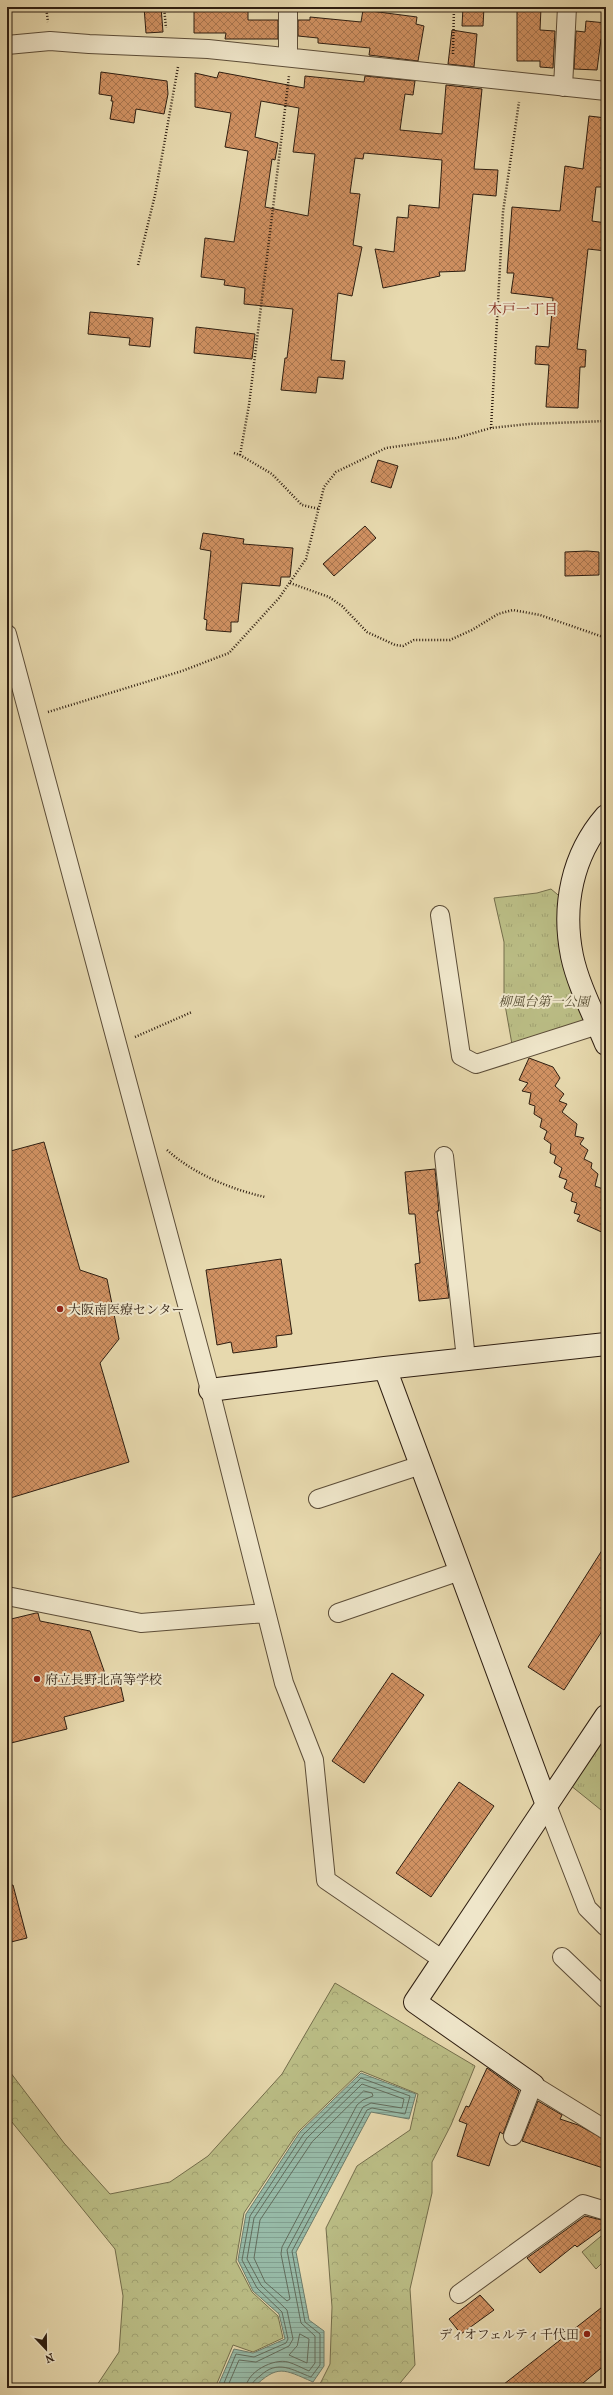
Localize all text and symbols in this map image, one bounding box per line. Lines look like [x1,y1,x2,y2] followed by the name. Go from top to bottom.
[488,301,558,318] district label: 木戸一丁目
[498,994,591,1009] park label: 柳風台第一公園
[68,1302,184,1317] place label: 大阪南医療センター
[55,1304,65,1314] marker: 大阪南医療センター
[45,1672,162,1687] place label: 府立長野北高等学校
[32,1674,42,1684] marker: 府立長野北高等学校
[439,2327,579,2342] place label: ディオフェルティ千代田
[26,2329,66,2369] north arrow
[582,2329,592,2339] marker: ディオフェルティ千代田
[43,2350,56,2366] text: N

